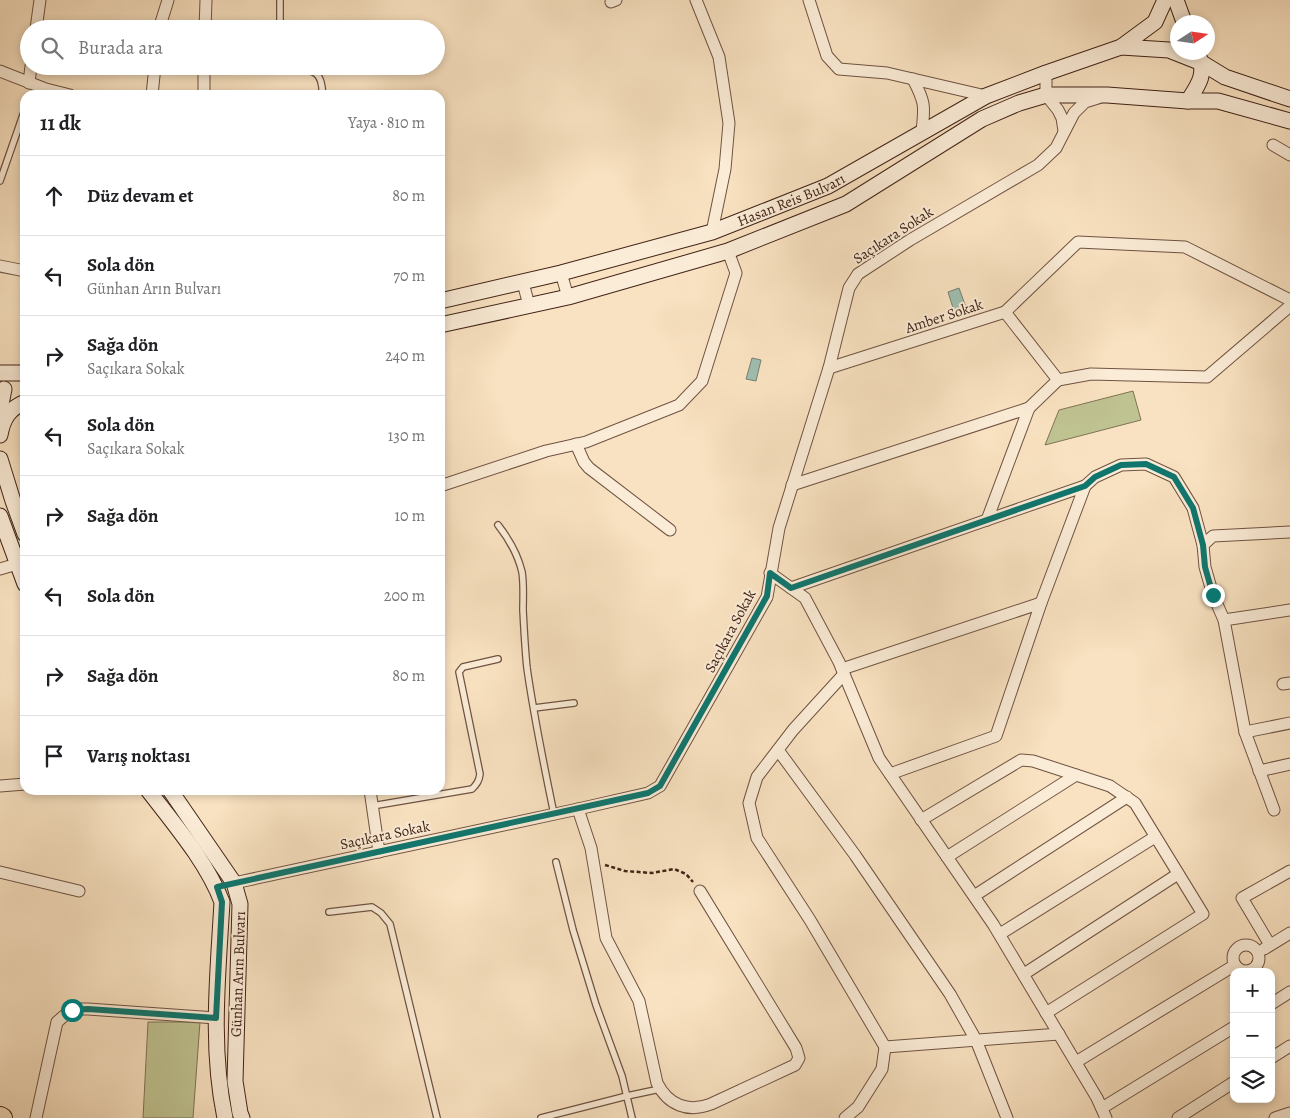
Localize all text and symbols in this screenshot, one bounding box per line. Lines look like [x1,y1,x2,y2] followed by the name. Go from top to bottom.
[1170,15,1215,60] north arrow
[20,20,445,75] search box
[38,34,66,62] icon: search
[78,35,163,61] text: Burada ara
[40,109,81,137] text: 11 dk
[348,112,425,134] text: Yaya · 810 m
[734,168,849,231] street label: Hasan Reis Bulvarı
[40,182,68,210] icon: ahead
[87,183,194,209] text: Düz devam et
[392,185,425,207] text: 80 m
[849,201,937,268] street label: Saçıkara Sokak
[87,252,155,278] text: Sola dön
[40,262,68,290] icon: left
[393,265,425,287] text: 70 m
[87,278,221,300] text: Günhan Arın Bulvarı
[902,294,986,338] street label: Amber Sokak
[87,332,159,358] text: Sağa dön
[40,342,68,370] icon: right
[385,345,425,367] text: 240 m
[87,358,185,380] text: Saçıkara Sokak
[87,412,155,438] text: Sola dön
[40,422,68,450] icon: left
[388,425,425,447] text: 130 m
[87,438,185,460] text: Saçıkara Sokak
[40,502,68,530] icon: right
[87,503,159,529] text: Sağa dön
[395,505,425,527] text: 10 m
[40,582,68,610] icon: left
[87,583,155,609] text: Sola dön
[1202,584,1225,607] route end
[384,585,425,607] text: 200 m
[700,585,761,676] street label: Saçıkara Sokak
[40,662,68,690] icon: right
[87,663,159,689] text: Sağa dön
[392,665,425,687] text: 80 m
[40,742,68,770] icon: arrive
[87,743,190,769] text: Varış noktası
[338,816,432,854] street label: Saçıkara Sokak
[226,911,250,1037] street label: Günhan Arın Bulvarı
[1230,968,1275,1103] map controls
[1230,968,1275,1013] button: +
[61,999,84,1022] route start
[1230,1013,1275,1058] button: −
[1230,1058,1275,1103] button: layers

